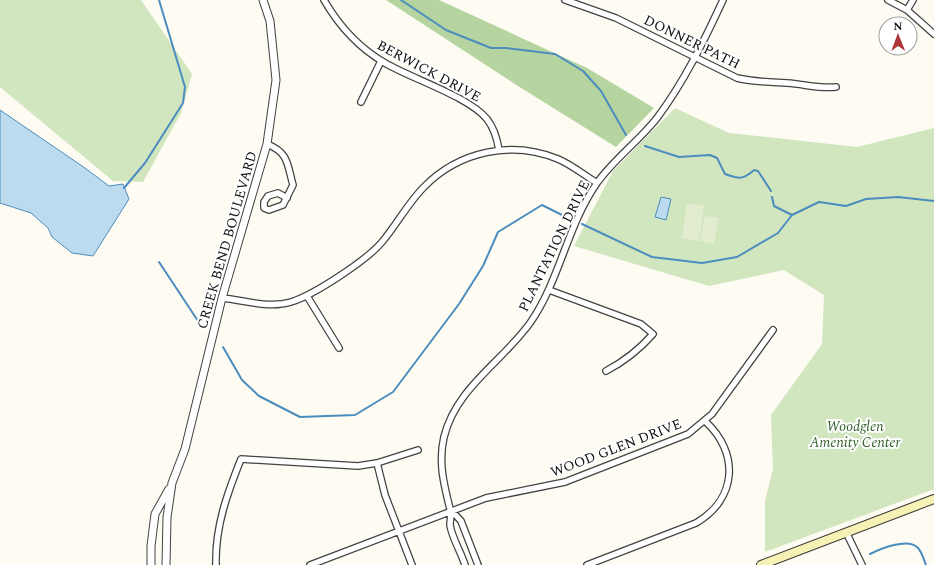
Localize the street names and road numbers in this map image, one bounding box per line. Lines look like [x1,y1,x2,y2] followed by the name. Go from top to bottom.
[640,10,744,74] street label: DONNER PATH
[373,35,485,107] street label: BERWICK DRIVE
[192,149,262,331] street label: CREEK BEND BOULEVARD
[513,177,595,315] street label: PLANTATION DRIVE
[547,413,685,483] street label: WOOD GLEN DRIVE

